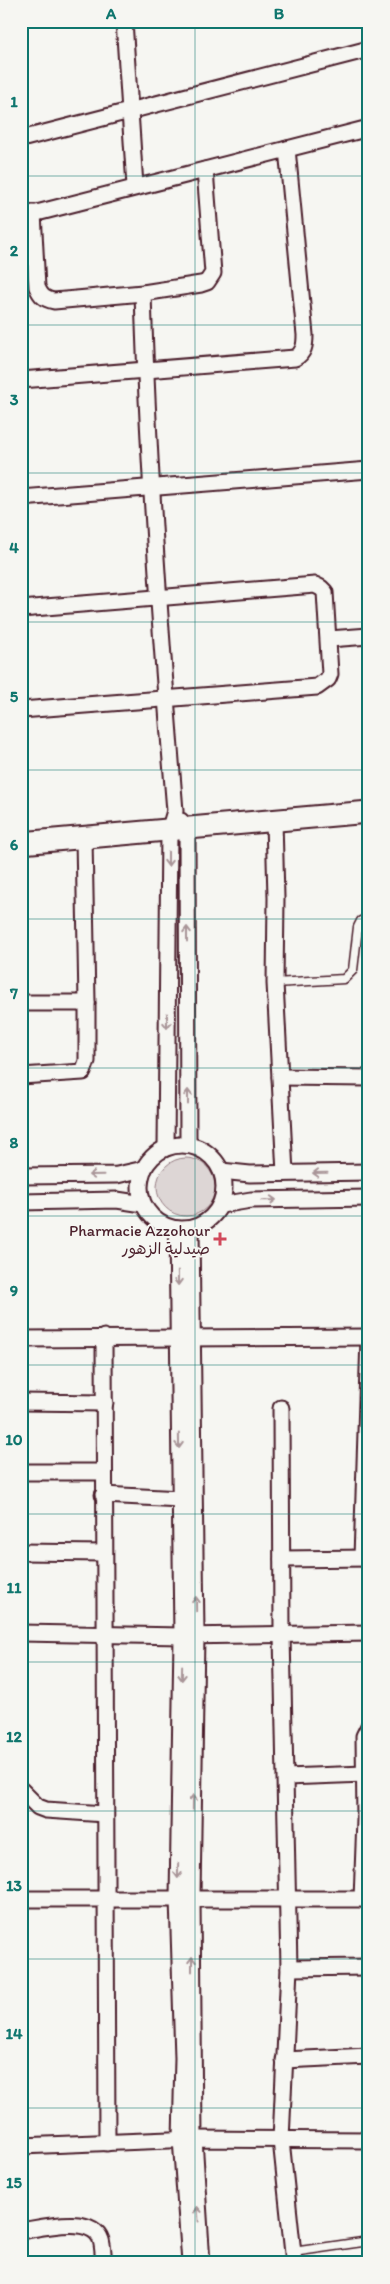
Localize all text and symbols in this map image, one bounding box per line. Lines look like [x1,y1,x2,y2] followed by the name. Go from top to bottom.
[105,4,117,23] text: A
[274,4,285,23] text: B
[10,92,18,111] text: 1
[10,241,19,260] text: 2
[10,390,19,409] text: 3
[9,538,19,557] text: 4
[10,687,19,706] text: 5
[10,835,19,854] text: 6
[164,851,173,867] one-way arrow
[182,926,192,942] one-way arrow
[9,984,18,1003] text: 7
[162,1013,172,1029] one-way arrow
[183,1089,193,1105] one-way arrow
[10,1133,19,1152] text: 8
[312,1168,328,1178] one-way arrow
[88,1170,104,1180] one-way arrow
[260,1195,277,1205] one-way arrow
[69,1221,210,1259] place label: Pharmacie Azzohour صيدلية الزهور
[214,1233,226,1245] marker: Pharmacie Azzohour صيدلية الزهور
[173,1270,183,1286] one-way arrow
[10,1281,18,1300] text: 9
[5,1430,23,1449] text: 10
[175,1432,184,1448] one-way arrow
[7,1578,22,1597] text: 11
[191,1597,201,1613] one-way arrow
[177,1664,187,1681] one-way arrow
[6,1727,23,1746] text: 12
[188,1794,198,1810] one-way arrow
[174,1862,183,1878] one-way arrow
[6,1876,22,1895] text: 13
[187,1957,197,1973] one-way arrow
[5,2024,23,2043] text: 14
[6,2173,23,2192] text: 15
[193,2206,203,2222] one-way arrow

